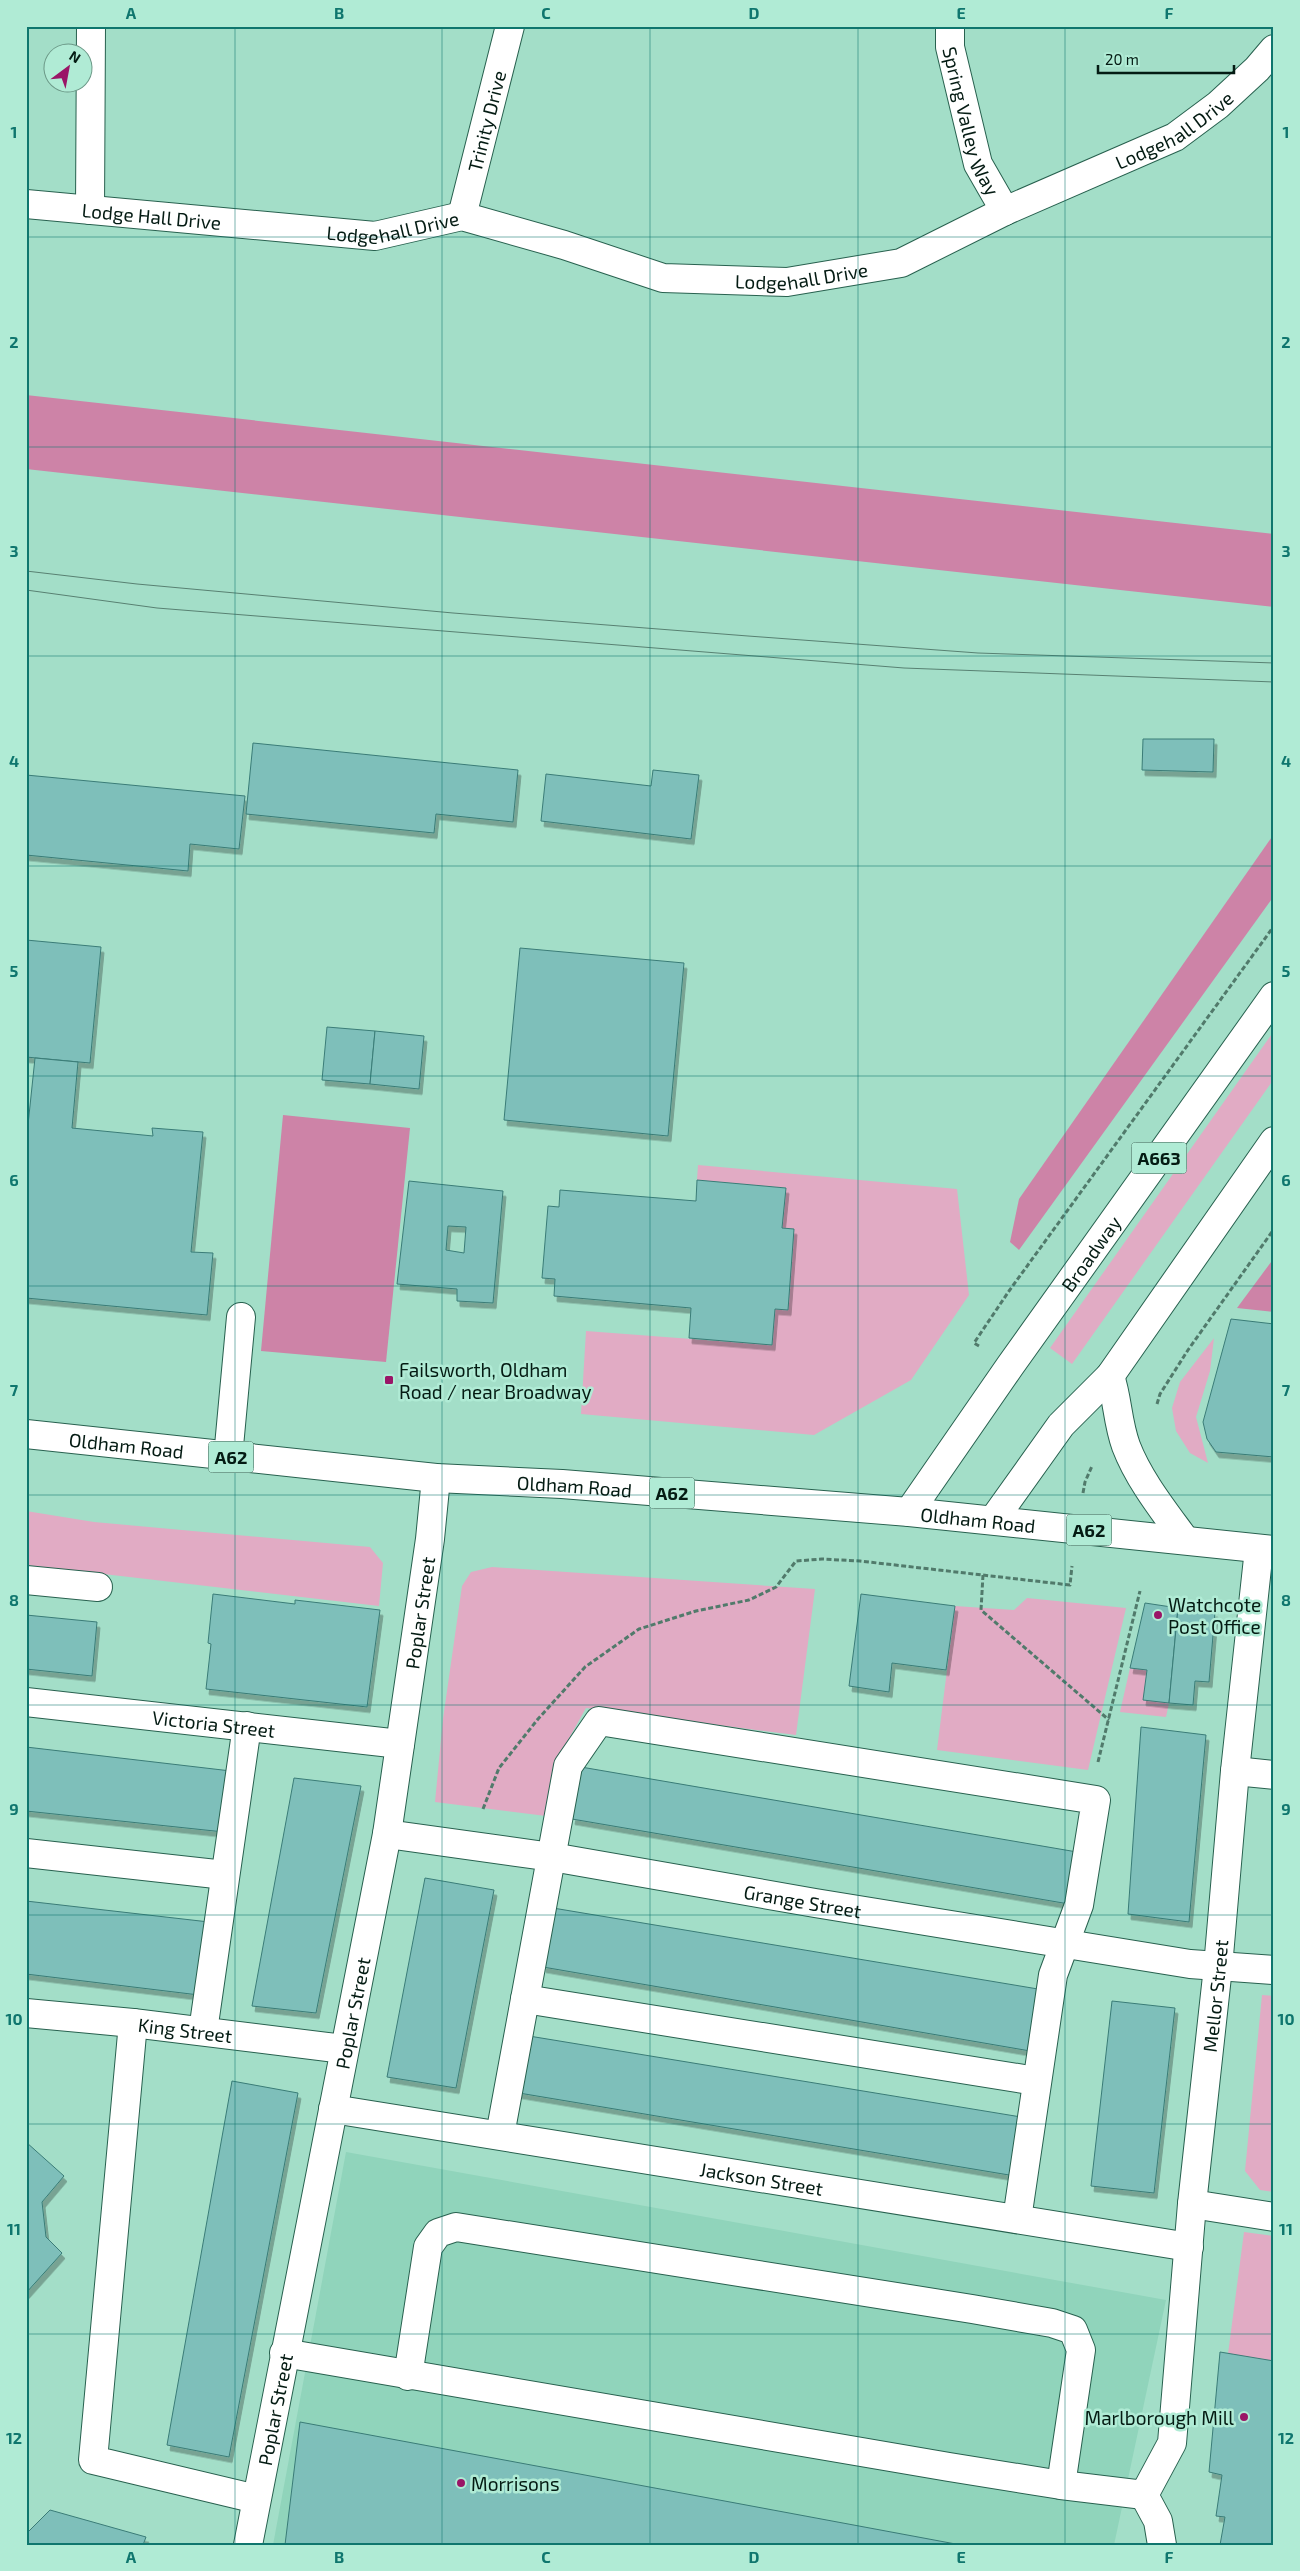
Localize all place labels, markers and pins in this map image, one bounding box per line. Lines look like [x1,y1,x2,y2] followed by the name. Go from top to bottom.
[399,1358,592,1403] place label: Failsworth, Oldham Road / near Broadway
[383,1374,395,1386] marker: Failsworth, Oldham Road / near Broadway
[1168,1593,1261,1638] place label: Watchcote Post Office
[1152,1609,1164,1621] marker: Watchcote Post Office
[1084,2406,1234,2429] place label: Marlborough Mill
[1238,2411,1250,2423] marker: Marlborough Mill
[471,2472,560,2495] place label: Morrisons
[455,2477,467,2489] marker: Morrisons

